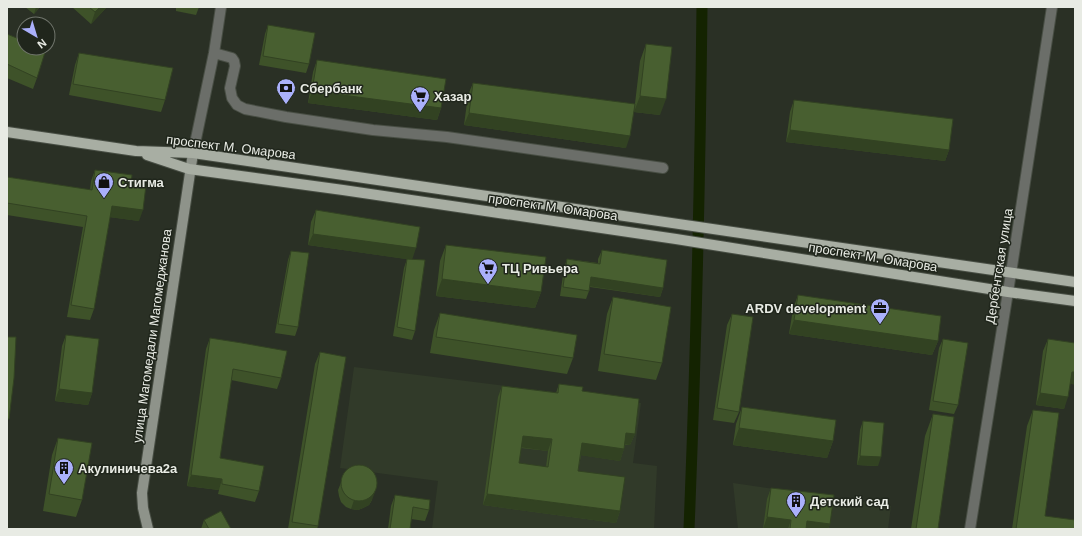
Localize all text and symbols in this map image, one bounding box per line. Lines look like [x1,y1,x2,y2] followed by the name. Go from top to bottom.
[16,16,56,56] north arrow
[35,37,49,51] text: N
[275,77,297,105] bank icon: Сбербанк
[300,81,363,96] place label: Сбербанк
[409,85,431,113] supermarket icon: Хазар
[434,89,472,104] place label: Хазар
[165,132,297,162] street label: проспект М. Омарова
[93,171,115,199] shop icon: Стигма
[118,175,165,190] place label: Стигма
[487,190,619,224] street label: проспект М. Омарова
[982,206,1016,325] street label: Дербентская улица
[130,227,175,444] street label: улица Магомедали Магомеджанова
[807,239,939,275] street label: проспект М. Омарова
[477,257,499,285] supermarket icon: ТЦ Ривьера
[502,261,579,276] place label: ТЦ Ривьера
[869,297,891,325] office icon: ARDV development
[745,301,867,316] place label: ARDV development
[53,457,75,485] building icon: Акулиничева2а
[78,461,178,476] place label: Акулиничева2а
[785,490,807,518] building icon: Детский сад
[810,494,890,509] place label: Детский сад

